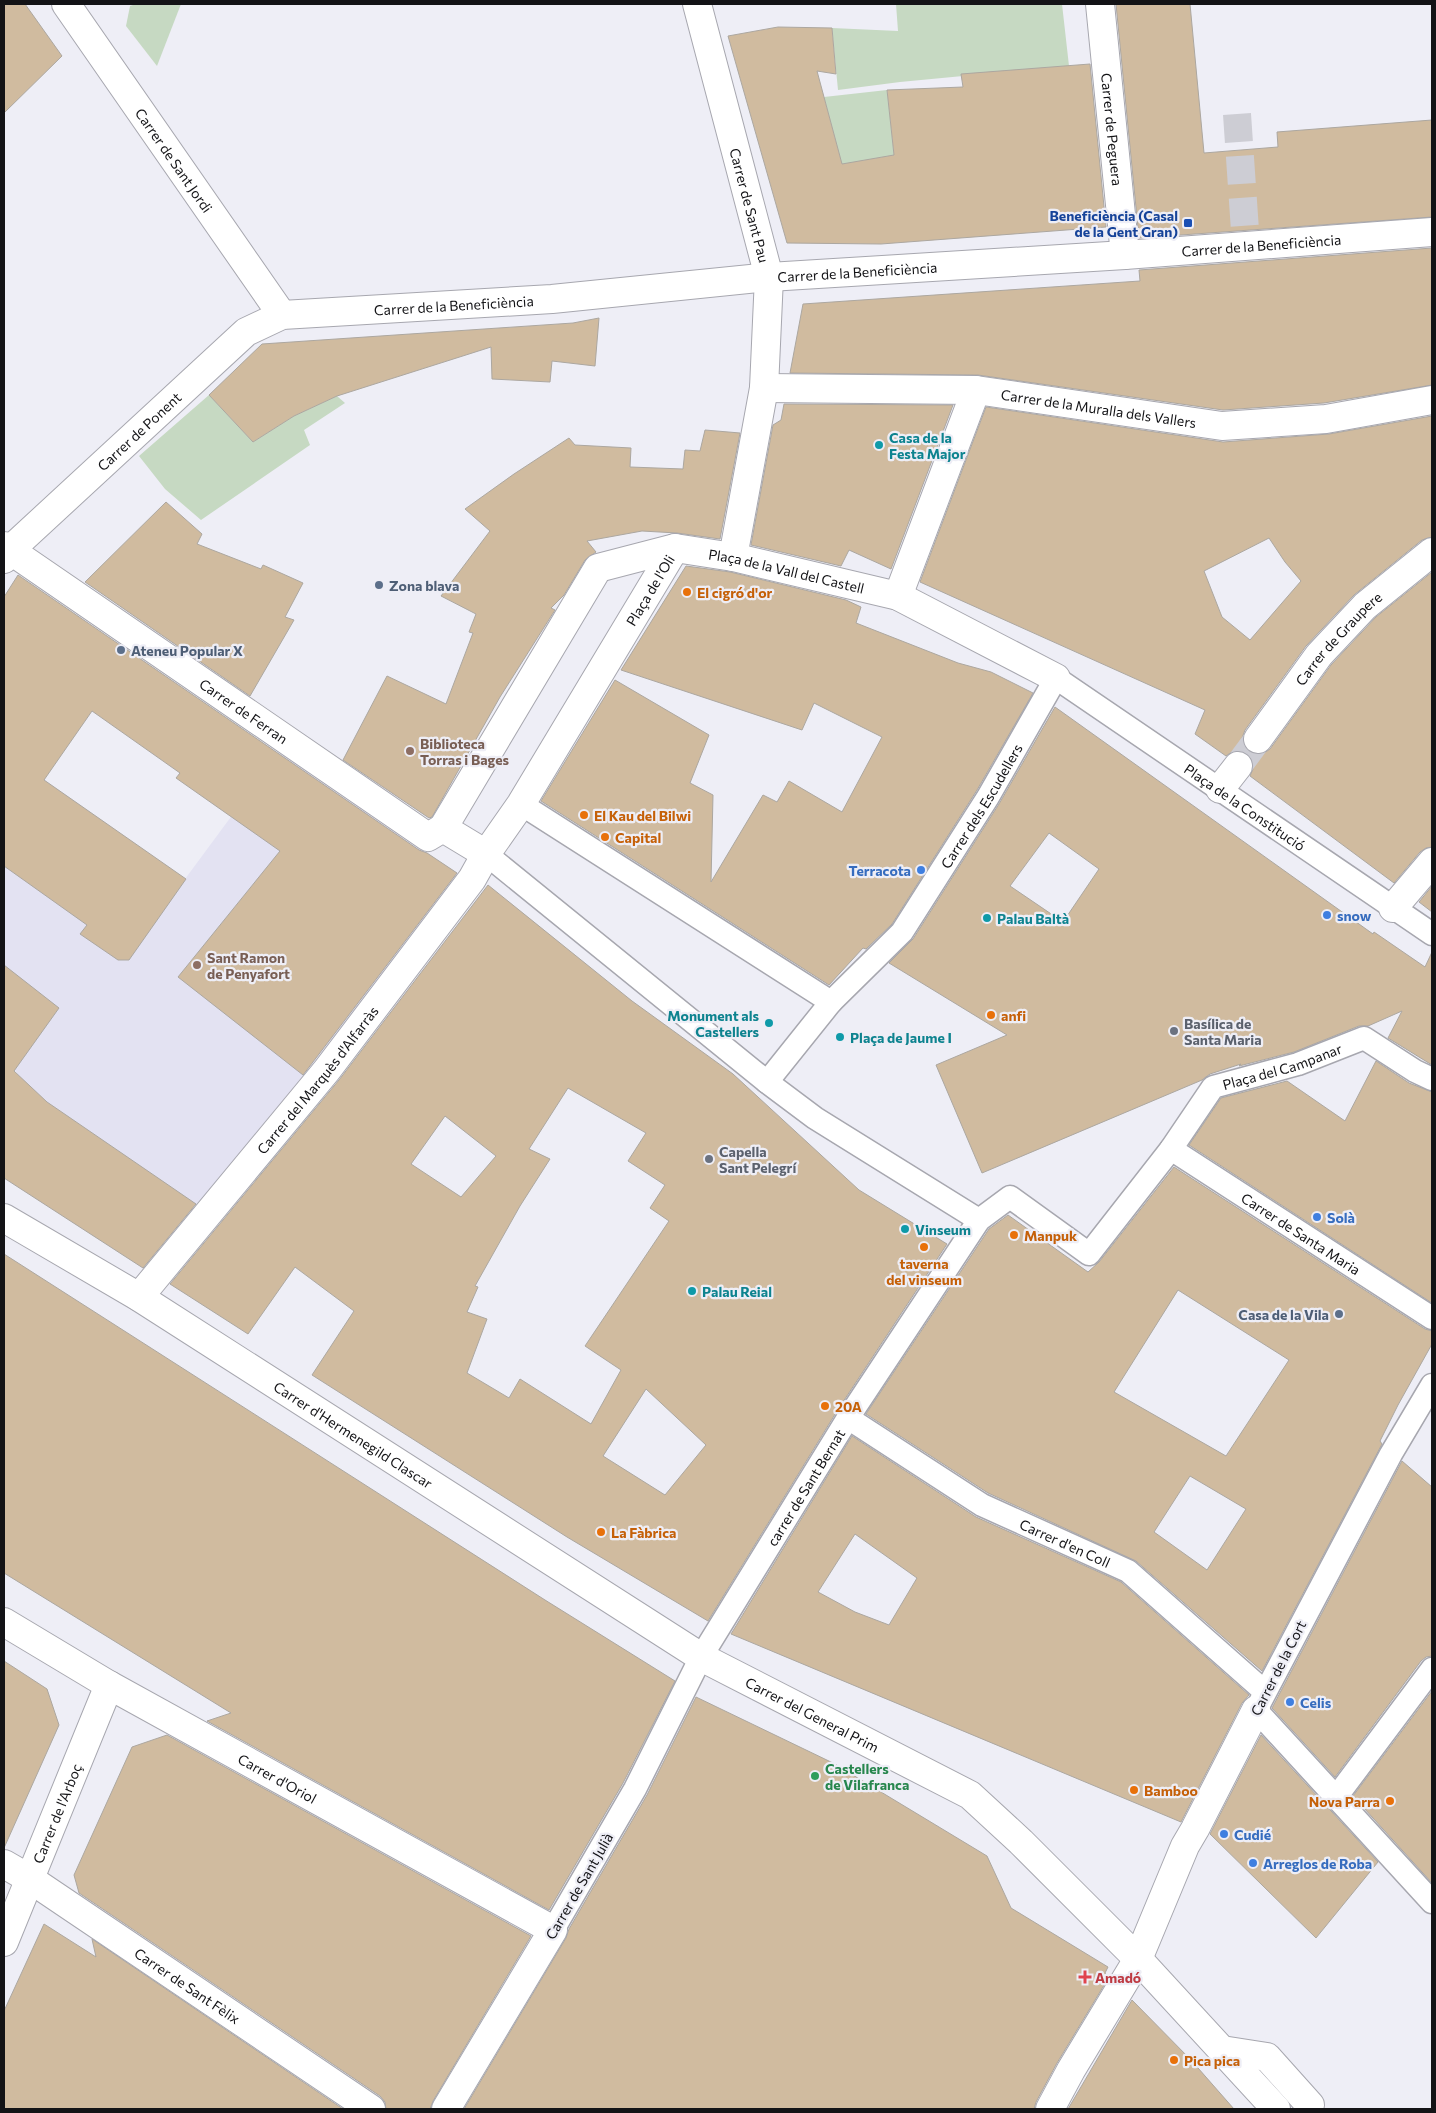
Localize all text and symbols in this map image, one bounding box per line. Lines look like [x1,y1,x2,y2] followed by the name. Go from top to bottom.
[1098,72,1127,187] street label: Carrer de Peguera
[132,105,217,216] street label: Carrer de Sant Jordi
[727,146,773,264] street label: Carrer de Sant Pau
[1050,207,1178,240] place label: Beneficiència (Casal de la Gent Gran)
[1182,217,1194,229] marker: Beneficiència (Casal de la Gent Gran)
[1181,230,1342,259] street label: Carrer de la Beneficiència
[777,258,938,285] street label: Carrer de la Beneficiència
[373,292,534,318] street label: Carrer de la Beneficiència
[1000,385,1197,431] street label: Carrer de la Muralla dels Vallers
[93,388,184,474] street label: Carrer de Ponent
[889,429,966,462] place label: Casa de la Festa Major
[873,439,885,451] marker: Casa de la Festa Major
[707,545,866,596] street label: Plaça de la Vall del Castell
[622,551,678,629] street label: Plaça de l'Oli
[389,577,459,594] place label: Zona blava
[373,579,385,591] marker: Zona blava
[697,584,773,601] place label: El cigró d'or
[681,586,693,598] marker: El cigró d'or
[1291,588,1385,689] street label: Carrer de Graupere
[131,642,243,659] place label: Ateneu Popular X
[115,644,127,656] marker: Ateneu Popular X
[197,674,291,747] street label: Carrer de Ferran
[420,735,509,768] place label: Biblioteca Torras i Bages
[936,741,1025,871] street label: Carrer dels Escudellers
[404,745,416,757] marker: Biblioteca Torras i Bages
[1181,760,1309,854] street label: Plaça de la Constitució
[594,807,691,824] place label: El Kau del Bilwi
[578,809,590,821] marker: El Kau del Bilwi
[615,829,661,846] place label: Capital
[599,831,611,843] marker: Capital
[848,862,911,879] place label: Terracota
[915,864,927,876] marker: Terracota
[1337,907,1372,924] place label: snow
[1321,909,1333,921] marker: snow
[997,910,1069,927] place label: Palau Baltà
[981,912,993,924] marker: Palau Baltà
[207,949,290,982] place label: Sant Ramon de Penyafort
[191,959,203,971] marker: Sant Ramon de Penyafort
[253,1002,381,1157] street label: Carrer del Marquès d'Alfarràs
[667,1007,759,1040] place label: Monument als Castellers
[1001,1007,1026,1024] place label: anfi
[985,1009,997,1021] marker: anfi
[1184,1015,1262,1048] place label: Basílica de Santa Maria
[763,1017,775,1029] marker: Monument als Castellers
[1168,1025,1180,1037] marker: Basílica de Santa Maria
[850,1029,952,1046] place label: Plaça de Jaume I
[834,1031,846,1043] marker: Plaça de Jaume I
[1221,1039,1344,1093] street label: Plaça del Campanar
[719,1143,797,1176] place label: Capella Sant Pelegrí
[703,1153,715,1165] marker: Capella Sant Pelegrí
[1238,1189,1364,1278] street label: Carrer de Santa Maria
[1327,1209,1355,1226] place label: Solà
[1311,1211,1323,1223] marker: Solà
[915,1221,971,1238] place label: Vinseum
[899,1223,911,1235] marker: Vinseum
[1024,1227,1077,1244] place label: Manpuk
[1008,1229,1020,1241] marker: Manpuk
[918,1241,930,1253] marker: taverna del vinseum
[886,1255,962,1288] place label: taverna del vinseum
[702,1283,772,1300] place label: Palau Reial
[686,1285,698,1297] marker: Palau Reial
[1238,1306,1329,1323] place label: Casa de la Vila
[1333,1308,1345,1320] marker: Casa de la Vila
[271,1377,436,1492] street label: Carrer d'Hermenegild Clascar
[835,1398,862,1415] place label: 20A
[819,1400,831,1412] marker: 20A
[763,1425,848,1549] street label: carrer de Sant Bernat
[1017,1515,1113,1570] street label: Carrer d'en Coll
[611,1524,676,1541] place label: La Fàbrica
[595,1526,607,1538] marker: La Fàbrica
[1247,1617,1309,1718] street label: Carrer de la Cort
[743,1673,882,1755] street label: Carrer del General Prim
[1300,1694,1332,1711] place label: Celis
[1284,1696,1296,1708] marker: Celis
[235,1750,320,1807] street label: Carrer d'Oriol
[825,1760,909,1793] place label: Castellers de Vilafranca
[29,1761,85,1866] street label: Carrer de l'Arboç
[809,1770,821,1782] marker: Castellers de Vilafranca
[1144,1782,1198,1799] place label: Bamboo
[1128,1784,1140,1796] marker: Bamboo
[1309,1793,1380,1810] place label: Nova Parra
[1384,1795,1396,1807] marker: Nova Parra
[1234,1826,1271,1843] place label: Cudié
[1218,1828,1230,1840] marker: Cudié
[542,1830,616,1942] street label: Carrer de Sant Julià
[1263,1855,1372,1872] place label: Arreglos de Roba
[1247,1857,1259,1869] marker: Arreglos de Roba
[132,1944,244,2027] street label: Carrer de Sant Fèlix
[1095,1969,1141,1986] place label: Amadó
[1079,1971,1091,1983] marker: Amadó
[1184,2052,1240,2069] place label: Pica pica
[1168,2054,1180,2066] marker: Pica pica

